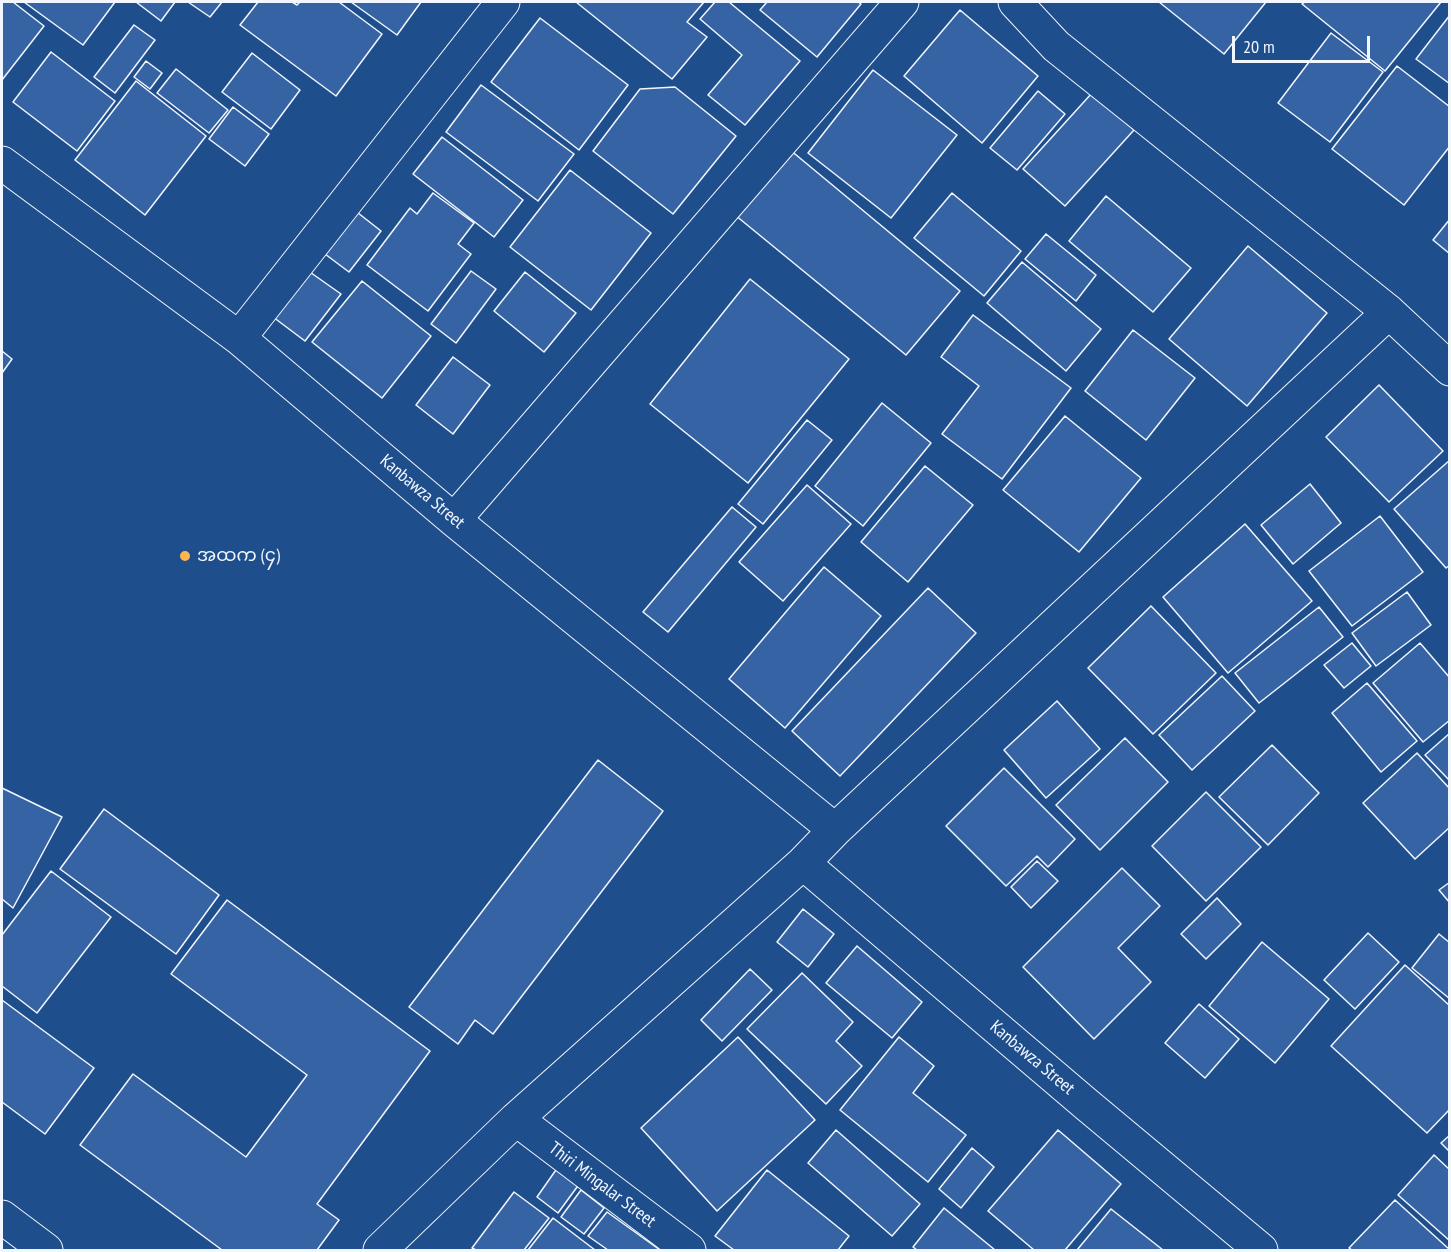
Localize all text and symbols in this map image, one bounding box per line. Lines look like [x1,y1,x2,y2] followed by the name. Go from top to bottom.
[1235,24,1373,62] scale bar
[1243,35,1275,58] text: 20 m
[375,450,469,534] street label: Kanbawza Street
[197,545,280,567] place label: အထက (၄)
[178,549,192,563] marker: အထက (၄)
[985,1016,1079,1100] street label: Kanbawza Street
[544,1138,660,1232] street label: Thiri Mingalar Street

